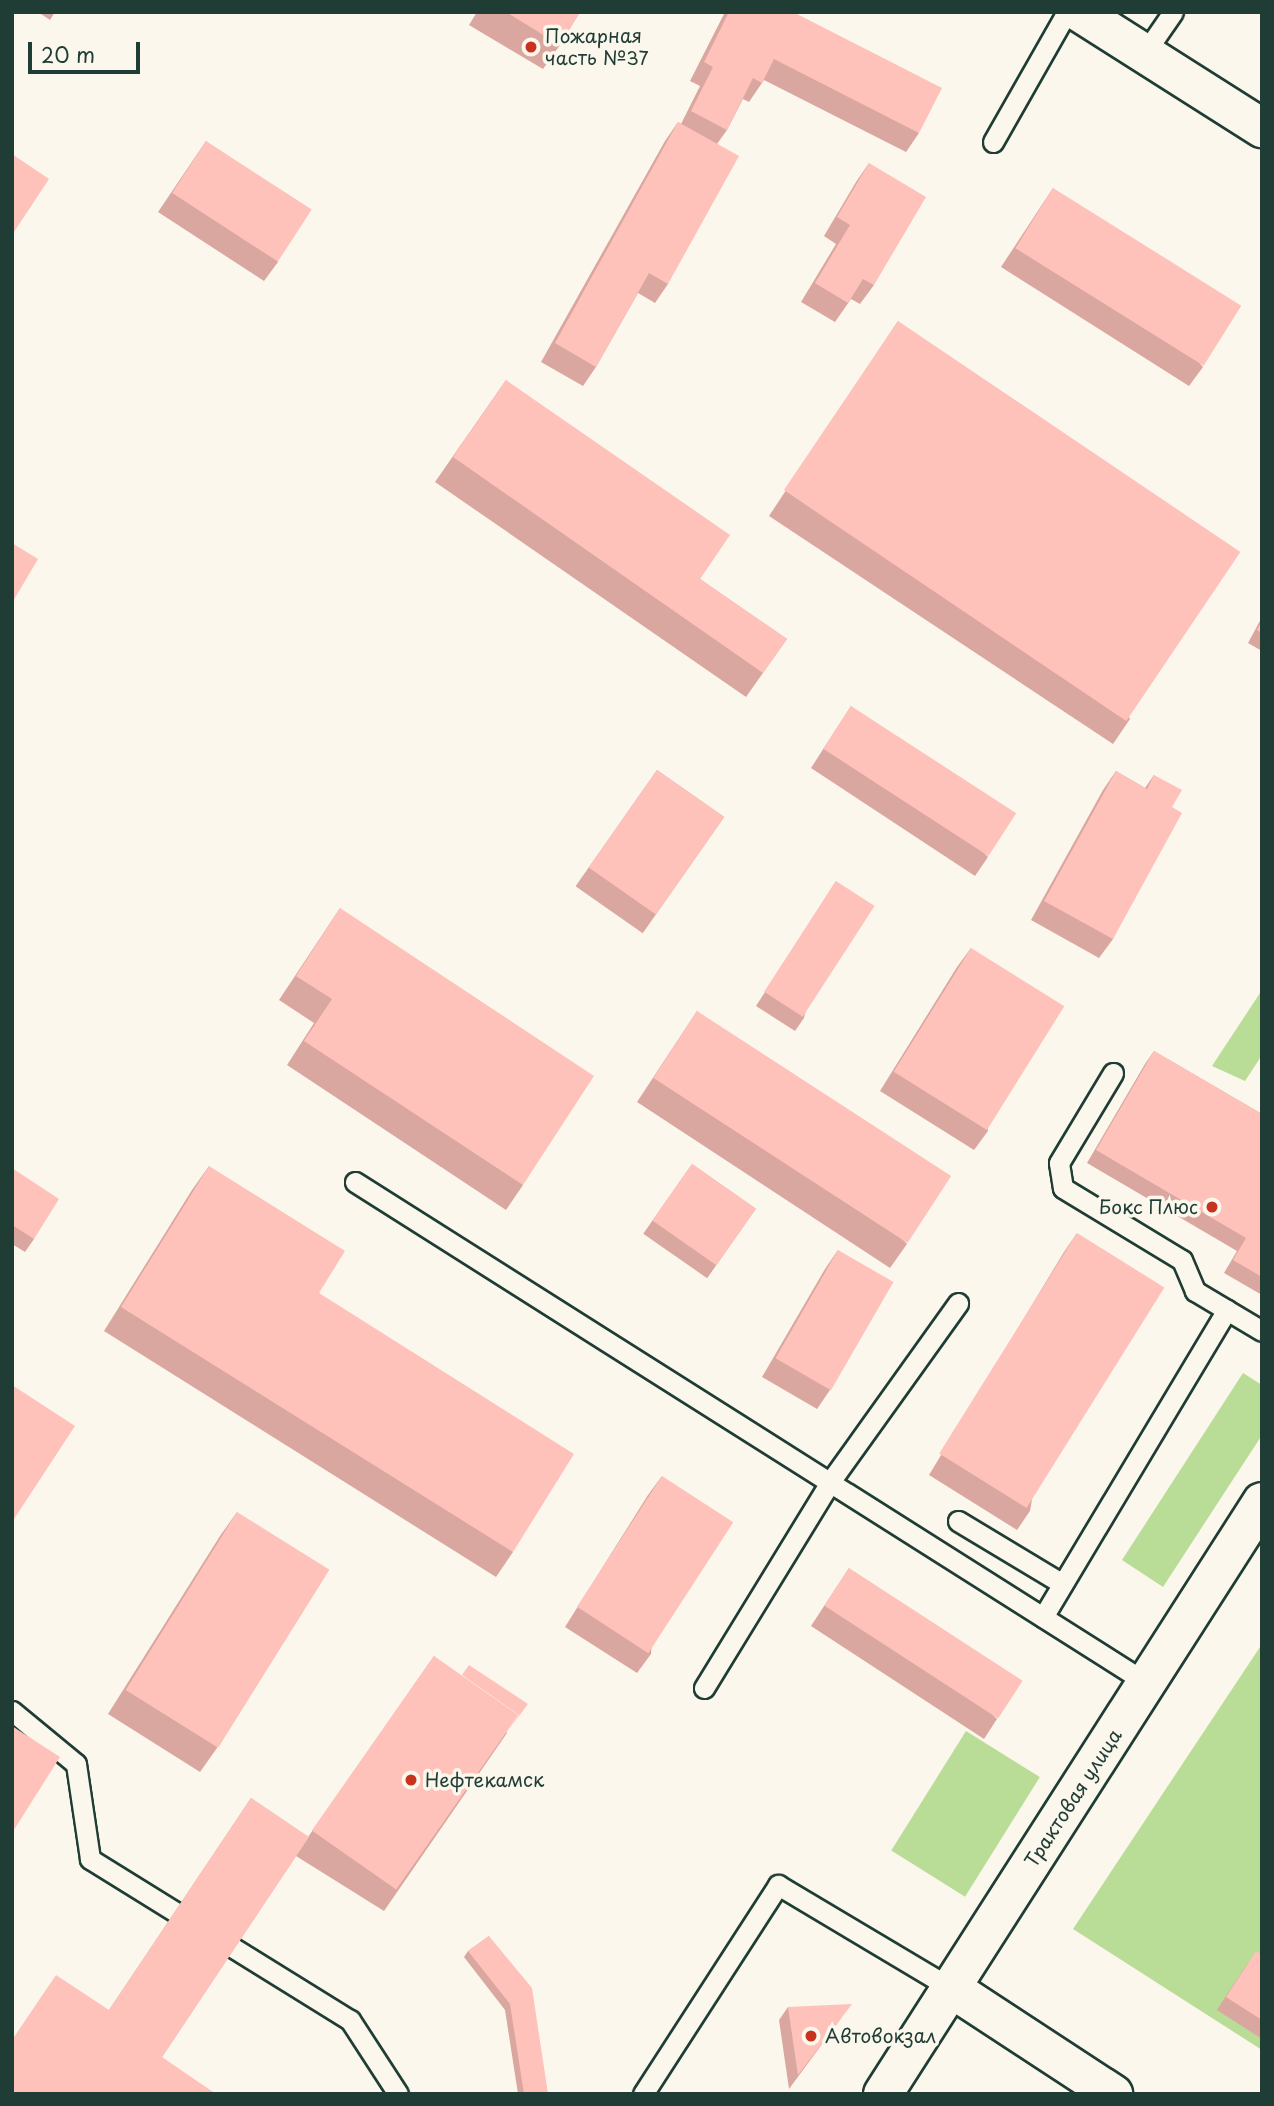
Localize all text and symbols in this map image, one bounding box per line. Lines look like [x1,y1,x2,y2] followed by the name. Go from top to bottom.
[545,25,649,69] place label: Пожарная часть №37
[32,28,144,72] scale bar
[41,38,95,70] text: 20 m
[523,39,539,55] marker: Пожарная часть №37
[1098,1196,1198,1218] place label: Бокс Плюс
[1204,1199,1220,1215] marker: Бокс Плюс
[1020,1724,1126,1872] street label: Трактовая улица
[425,1769,544,1791] place label: Нефтекамск
[403,1772,419,1788] marker: Нефтекамск
[825,2025,936,2047] place label: Автовокзал
[803,2028,819,2044] marker: Автовокзал

